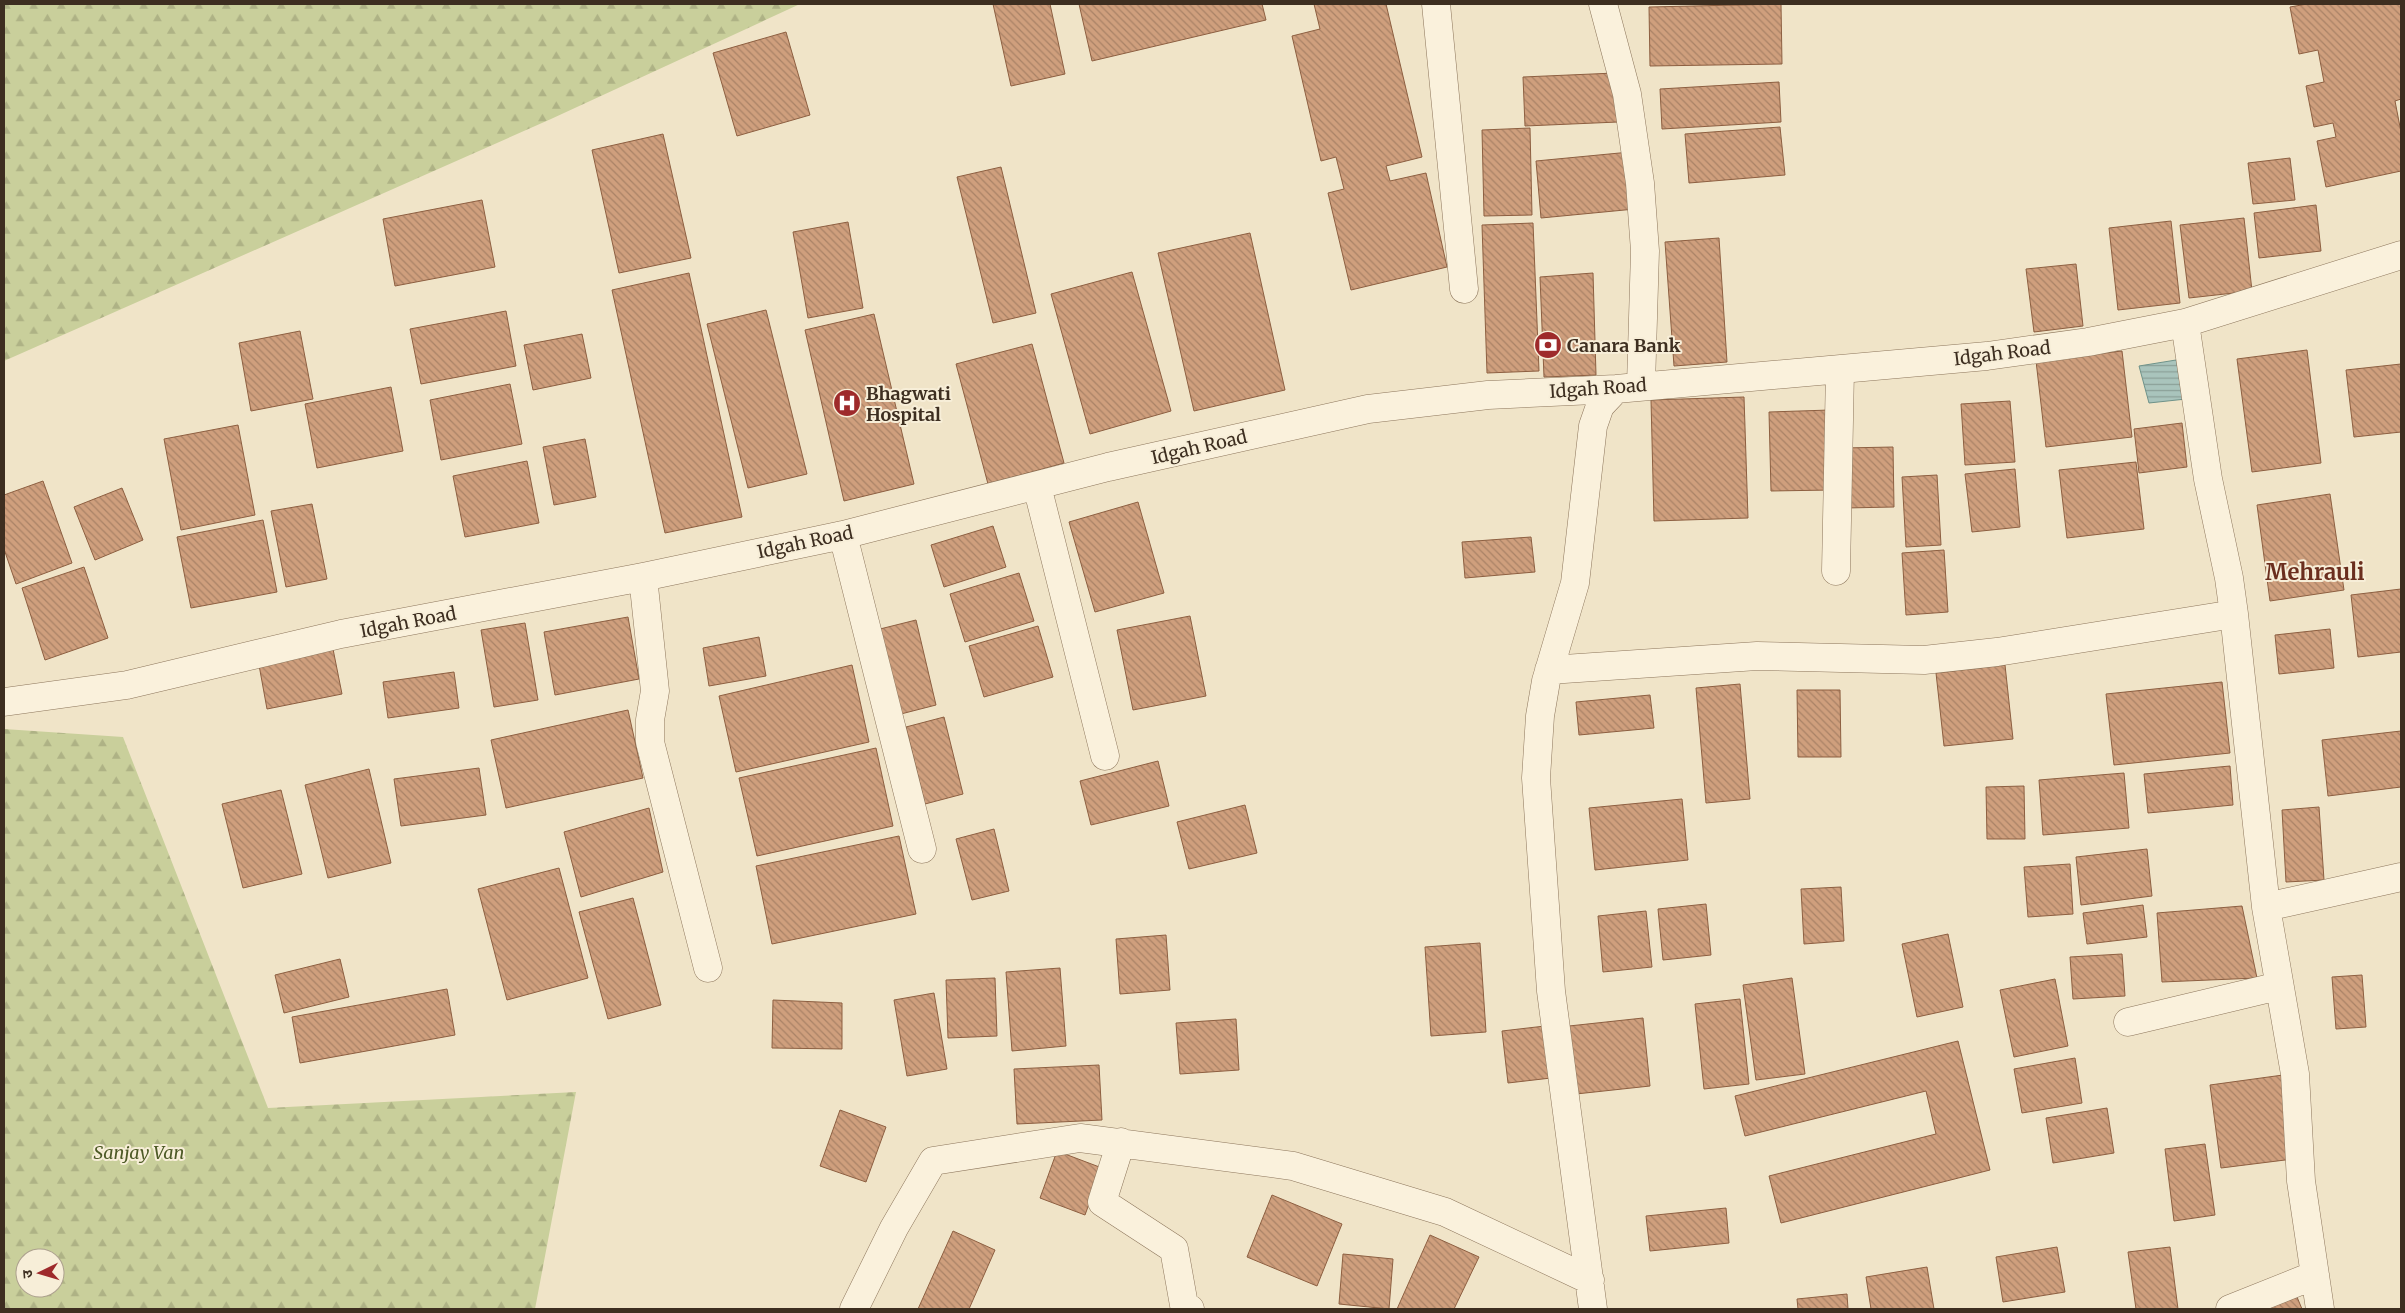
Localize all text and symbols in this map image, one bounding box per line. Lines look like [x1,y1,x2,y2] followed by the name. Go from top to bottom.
[1533,330,1563,360] bank icon: Canara Bank
[1567,334,1681,357] place label: Canara Bank
[1952,336,2052,370] street label: Idgah Road
[1549,373,1648,403] street label: Idgah Road
[866,382,951,426] place label: Bhagwati Hospital
[832,388,862,418] hospital icon: Bhagwati Hospital
[1149,425,1249,469] street label: Idgah Road
[755,521,855,563] street label: Idgah Road
[2265,558,2365,586] district label: Mehrauli
[358,601,458,643] street label: Idgah Road
[94,1141,184,1164] park label: Sanjay Van
[15,1248,65,1298] north arrow
[18,1268,36,1279] text: उ

